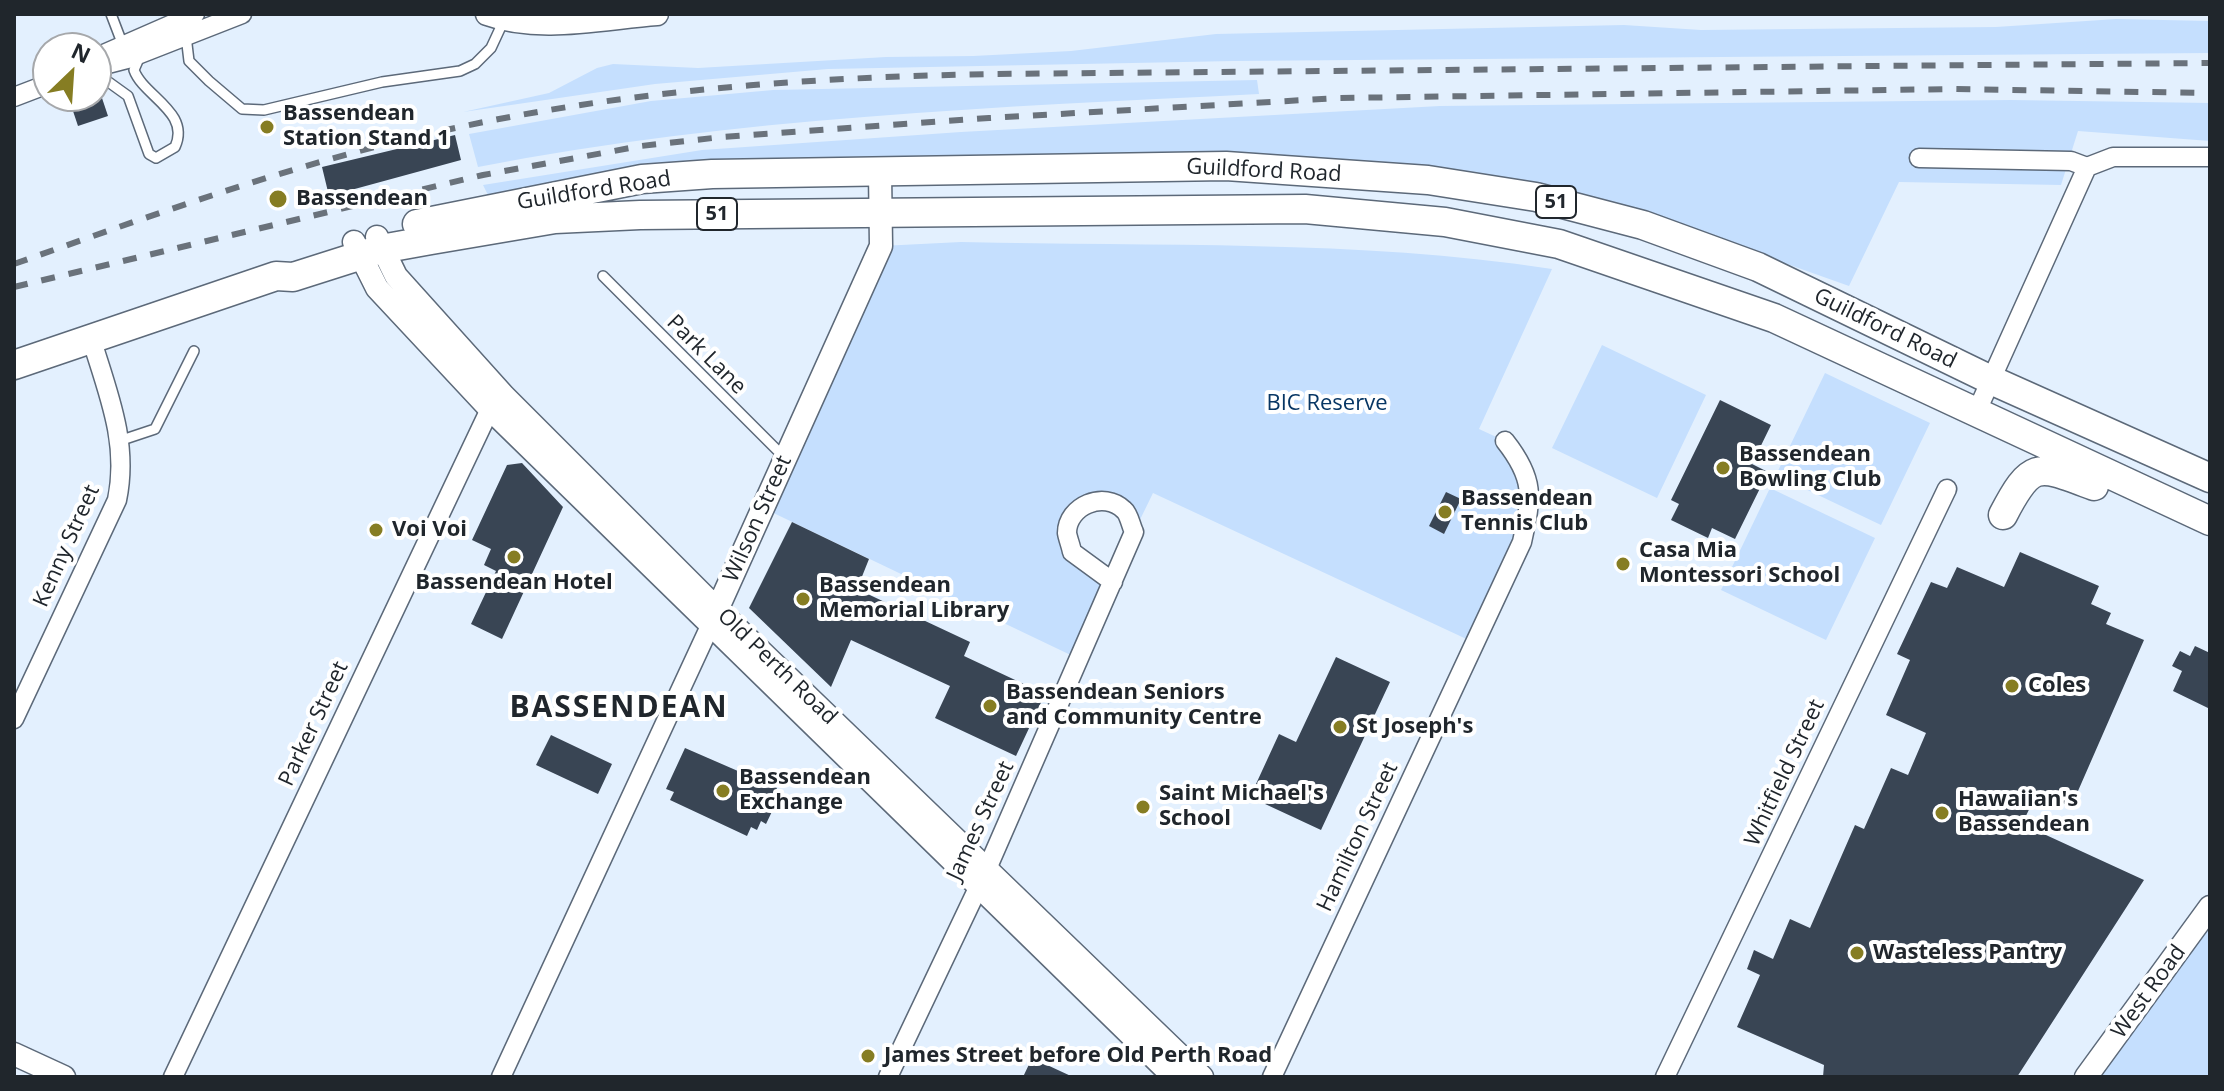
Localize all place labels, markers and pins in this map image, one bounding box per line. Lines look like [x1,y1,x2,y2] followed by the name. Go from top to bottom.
[283,101,450,152] place label: Bassendean Station Stand 1
[258,118,276,136] marker: Bassendean Station Stand 1
[296,186,428,212] place label: Bassendean
[267,188,289,210] marker: Bassendean
[1739,442,1881,494] place label: Bassendean Bowling Club
[1714,459,1732,477] marker: Bassendean Bowling Club
[1461,486,1593,538] place label: Bassendean Tennis Club
[1436,503,1454,521] marker: Bassendean Tennis Club
[392,517,467,543] place label: Voi Voi
[367,521,385,539] marker: Voi Voi
[1639,538,1840,590] place label: Casa Mia Montessori School
[505,548,523,566] marker: Bassendean Hotel
[1614,555,1632,573] marker: Casa Mia Montessori School
[415,570,613,596] place label: Bassendean Hotel
[819,573,1009,624] place label: Bassendean Memorial Library
[794,590,812,608] marker: Bassendean Memorial Library
[2028,673,2086,699] place label: Coles
[2003,677,2021,695] marker: Coles
[1006,680,1262,732] place label: Bassendean Seniors and Community Centre
[981,697,999,715] marker: Bassendean Seniors and Community Centre
[1356,714,1473,740] place label: St Joseph's
[1331,718,1349,736] marker: St Joseph's
[739,765,871,816] place label: Bassendean Exchange
[1159,781,1324,832] place label: Saint Michael's School
[714,782,732,800] marker: Bassendean Exchange
[1958,787,2090,838] place label: Hawaiian's Bassendean
[1134,798,1152,816] marker: Saint Michael's School
[1933,804,1951,822] marker: Hawaiian's Bassendean
[1873,940,2062,966] place label: Wasteless Pantry
[1848,944,1866,962] marker: Wasteless Pantry
[884,1043,1272,1069] place label: James Street before Old Perth Road
[859,1047,877,1065] marker: James Street before Old Perth Road

